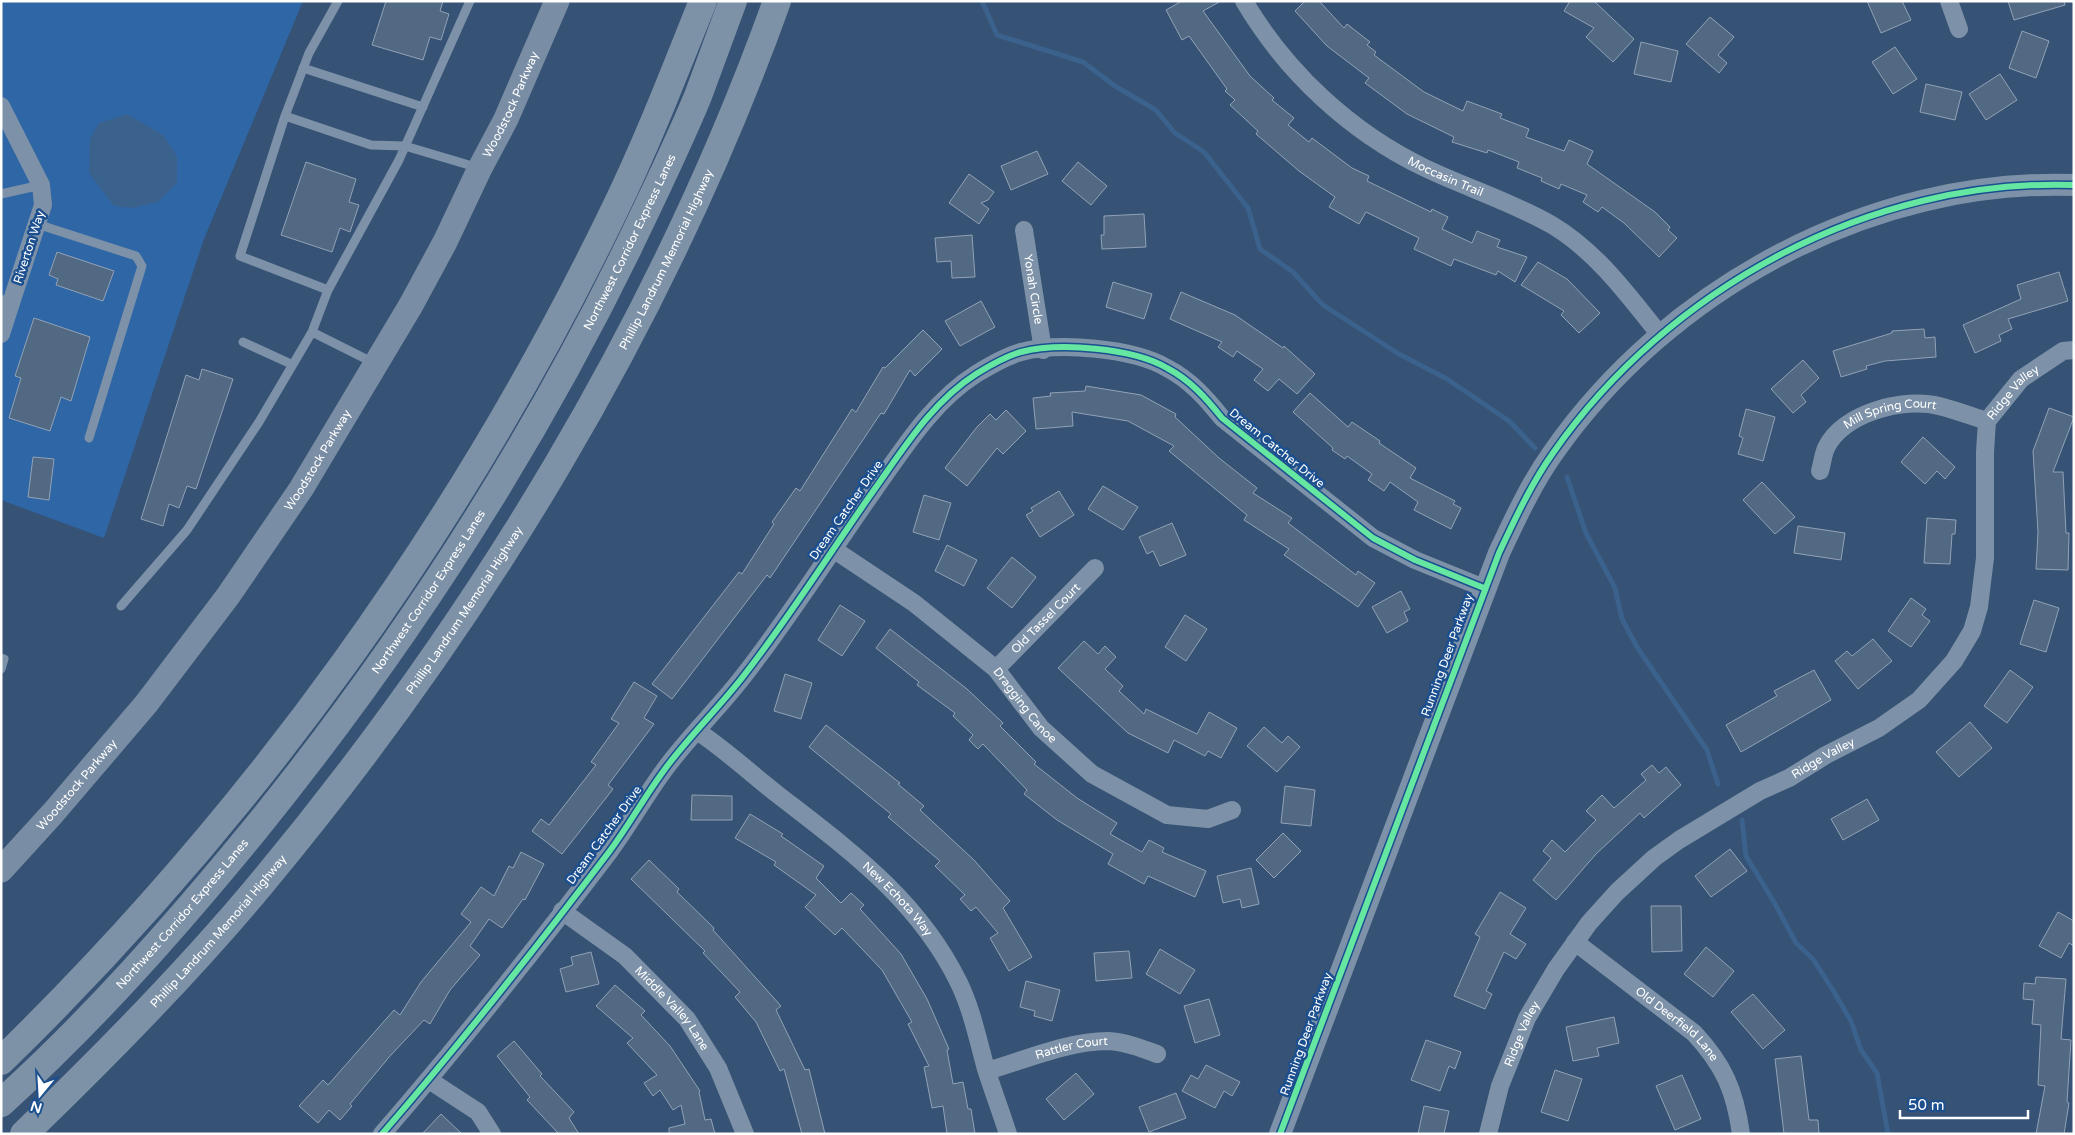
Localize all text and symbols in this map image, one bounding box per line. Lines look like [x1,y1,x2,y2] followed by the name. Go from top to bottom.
[480,49,542,160] street label: Woodstock Parkway
[581,152,679,332] street label: Northwest Corridor Express Lanes
[1405,153,1486,199] street label: Moccasin Trail
[616,167,716,352] street label: Phillip Landrum Memorial Highway
[11,208,48,285] street label: Riverton Way
[1021,253,1046,325] street label: Yonah Circle
[1984,362,2042,423] street label: Ridge Valley
[1841,397,1938,432] street label: Mill Spring Court
[1227,405,1327,491] street label: Dream Catcher Drive
[281,407,354,513] street label: Woodstock Parkway
[806,457,886,562] street label: Dream Catcher Drive
[369,507,488,677] street label: Northwest Corridor Express Lanes
[403,523,526,697] street label: Phillip Landrum Memorial Highway
[1008,580,1083,656] street label: Old Tassel Court
[1418,591,1476,718] street label: Running Deer Parkway
[990,665,1060,746] street label: Dragging Canoe
[1789,734,1857,782] street label: Ridge Valley
[34,736,120,833] street label: Woodstock Parkway
[564,783,645,887] street label: Dream Catcher Drive
[113,836,251,992] street label: Northwest Corridor Express Lanes
[147,852,290,1010] street label: Phillip Landrum Memorial Highway
[860,859,936,939] street label: New Echota Way
[632,963,712,1053] street label: Middle Valley Lane
[1277,970,1335,1097] street label: Running Deer Parkway
[1633,984,1721,1064] street label: Old Deerfield Lane
[1501,998,1543,1069] street label: Ridge Valley
[1033,1034,1108,1062] street label: Rattler Court
[15,1070,65,1120] north arrow
[1900,1088,2028,1120] scale bar
[1908,1096,1945,1114] text: 50 m
[28,1097,44,1117] text: N

